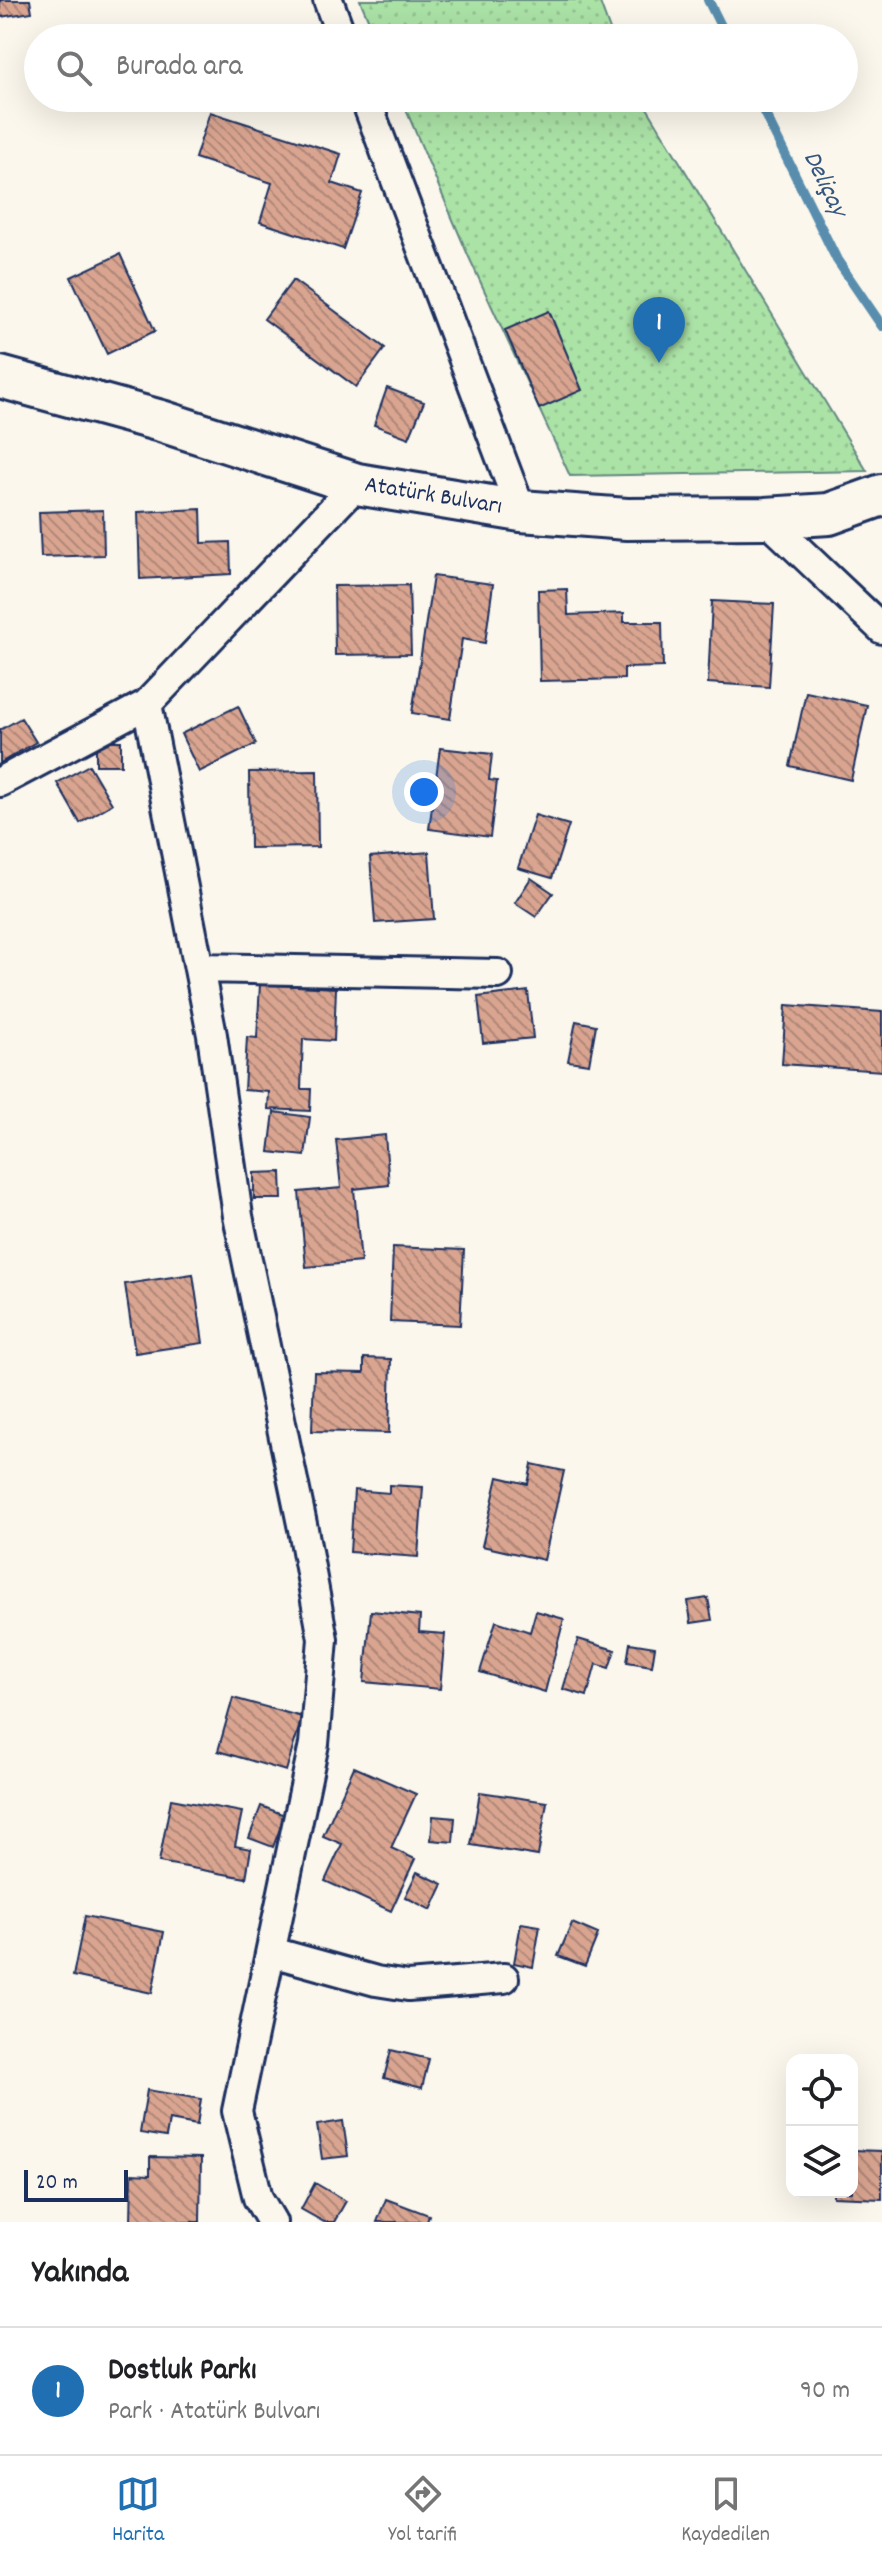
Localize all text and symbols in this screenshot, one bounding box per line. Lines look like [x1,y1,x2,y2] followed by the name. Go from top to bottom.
[24,24,858,112] search box
[52,46,96,90] icon: search
[116,47,243,90] text: Burada ara
[792,145,857,226] water label: Deliçay
[633,297,685,363] pin: 1
[362,468,504,525] street label: Atatürk Bulvarı
[404,772,444,812] your location
[786,2054,858,2198] map controls
[786,2054,858,2126] button: locate
[786,2126,858,2198] button: layers
[24,2166,128,2202] scale bar
[36,2168,78,2199] text: 20 m
[32,2250,128,2299] text: Yakında
[108,2351,256,2394] text: Dostluk Parkı
[55,2373,61,2410] text: 1
[800,2373,850,2410] text: 90 m
[108,2394,320,2431] text: Park · Atatürk Bulvarı
[112,2472,164,2551] tab: Harita
[388,2472,457,2551] tab: Yol tarifi
[681,2472,770,2551] tab: Kaydedilen

